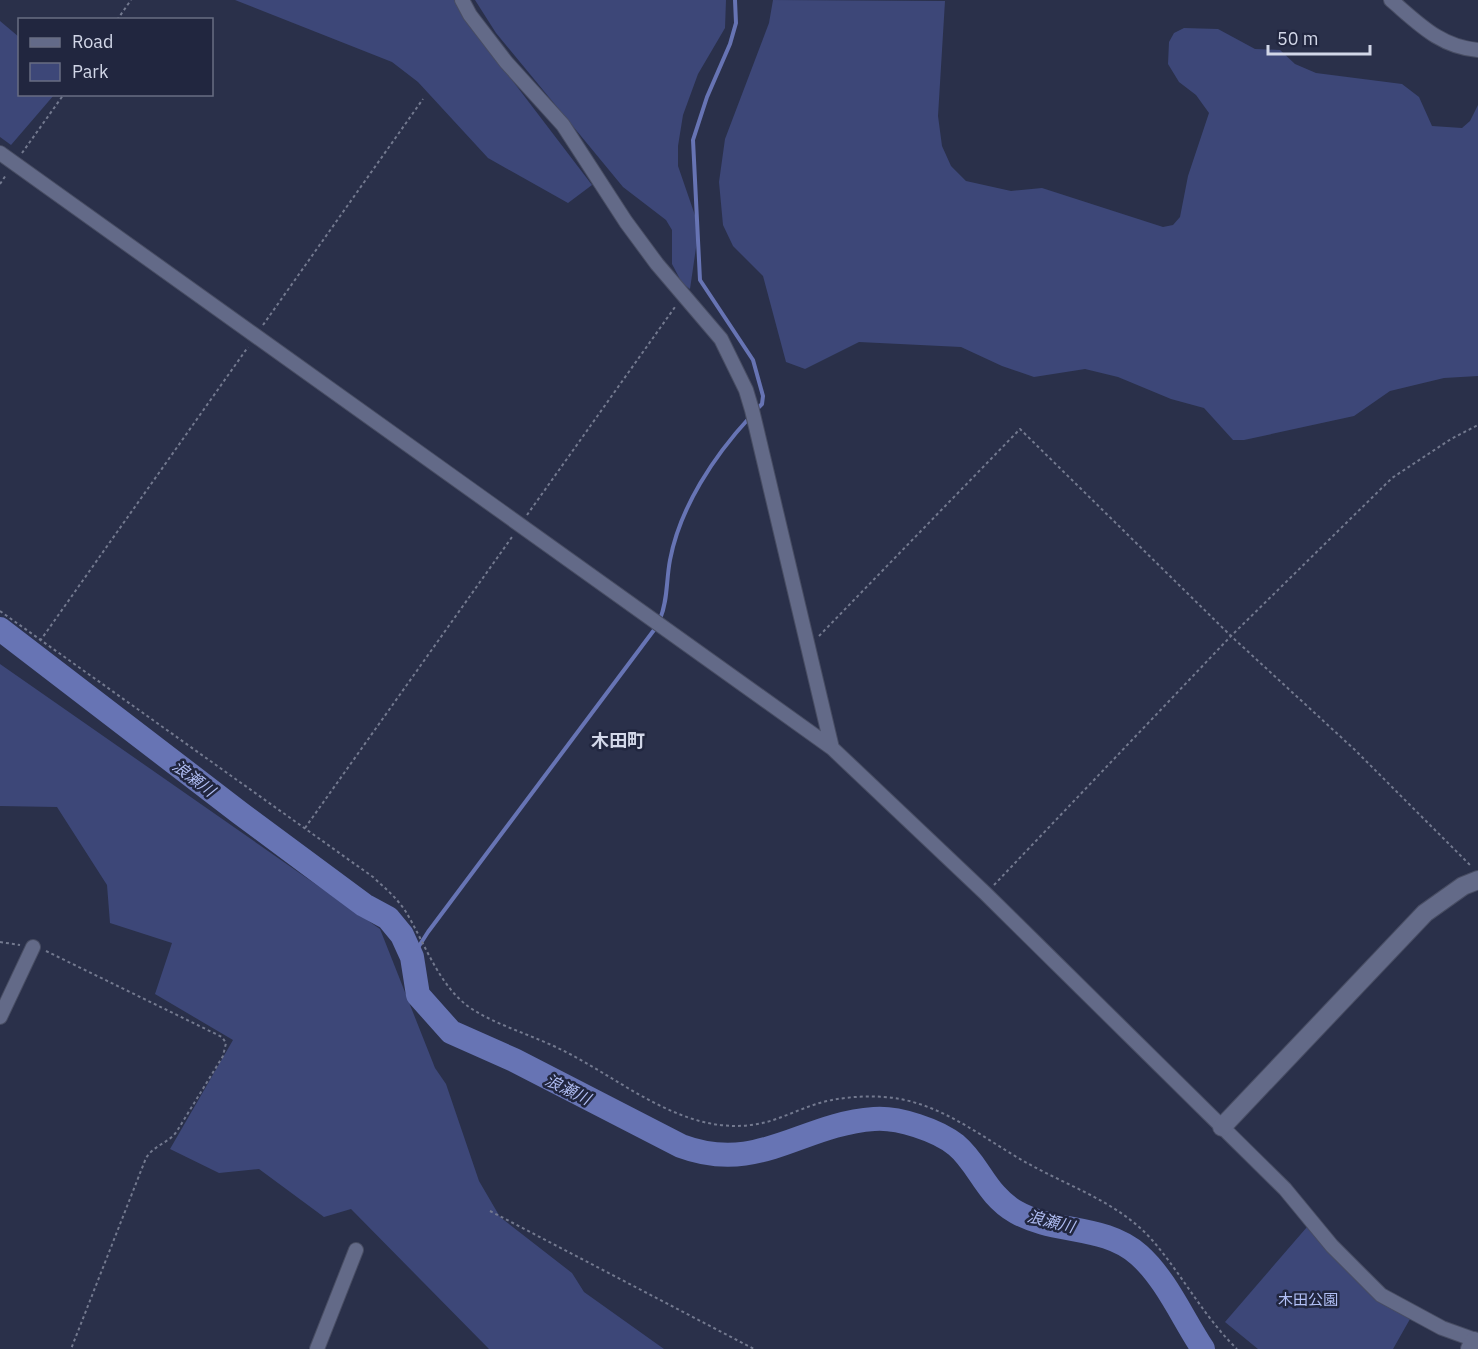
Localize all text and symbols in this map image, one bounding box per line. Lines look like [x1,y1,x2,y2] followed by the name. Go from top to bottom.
[18,18,213,96] legend
[1268,18,1370,56] scale bar
[1277,27,1319,50] text: 50 m
[72,30,113,53] text: Road
[72,60,109,83] text: Park
[591,729,645,752] district label: 木田町
[169,756,221,802] water label: 浪瀬川
[542,1069,596,1109] water label: 浪瀬川
[1025,1205,1079,1237] water label: 浪瀬川
[1278,1290,1338,1309] park label: 木田公園

